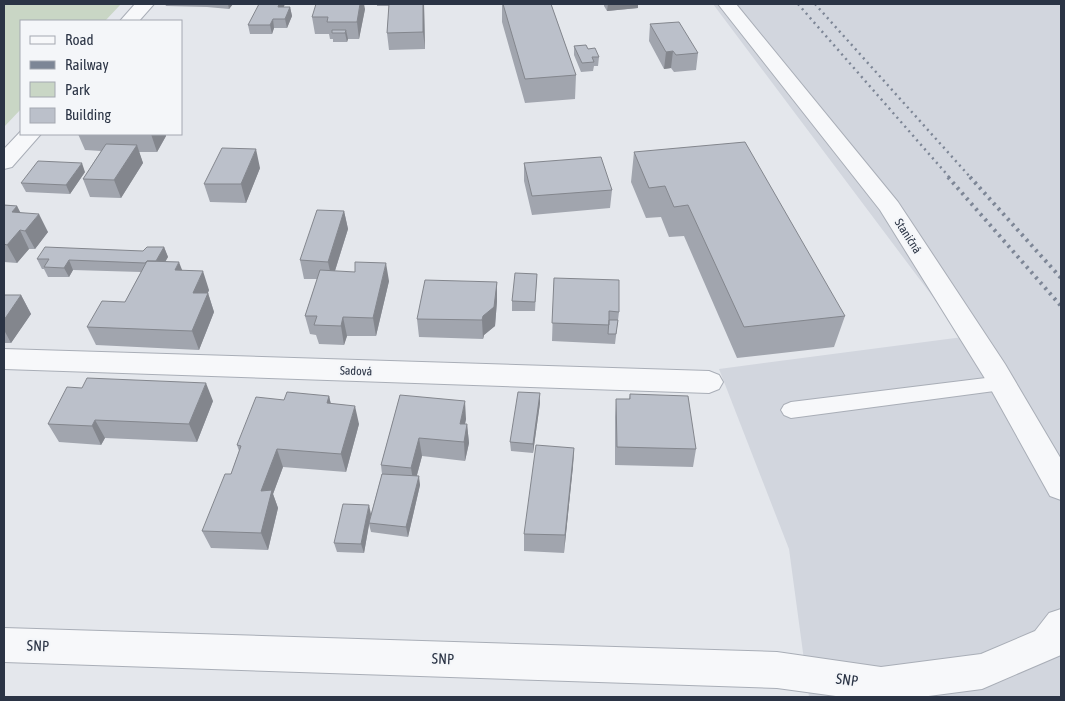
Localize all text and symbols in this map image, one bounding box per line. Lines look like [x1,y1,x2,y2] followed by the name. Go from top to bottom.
[20,20,182,135] legend
[65,31,94,48] text: Road
[65,56,109,73] text: Railway
[65,81,90,98] text: Park
[65,106,111,123] text: Building
[892,216,924,256] street label: Staničná
[340,363,372,379] street label: Sadová
[26,637,50,654] street label: SNP
[431,650,455,667] street label: SNP
[835,670,859,689] street label: SNP

